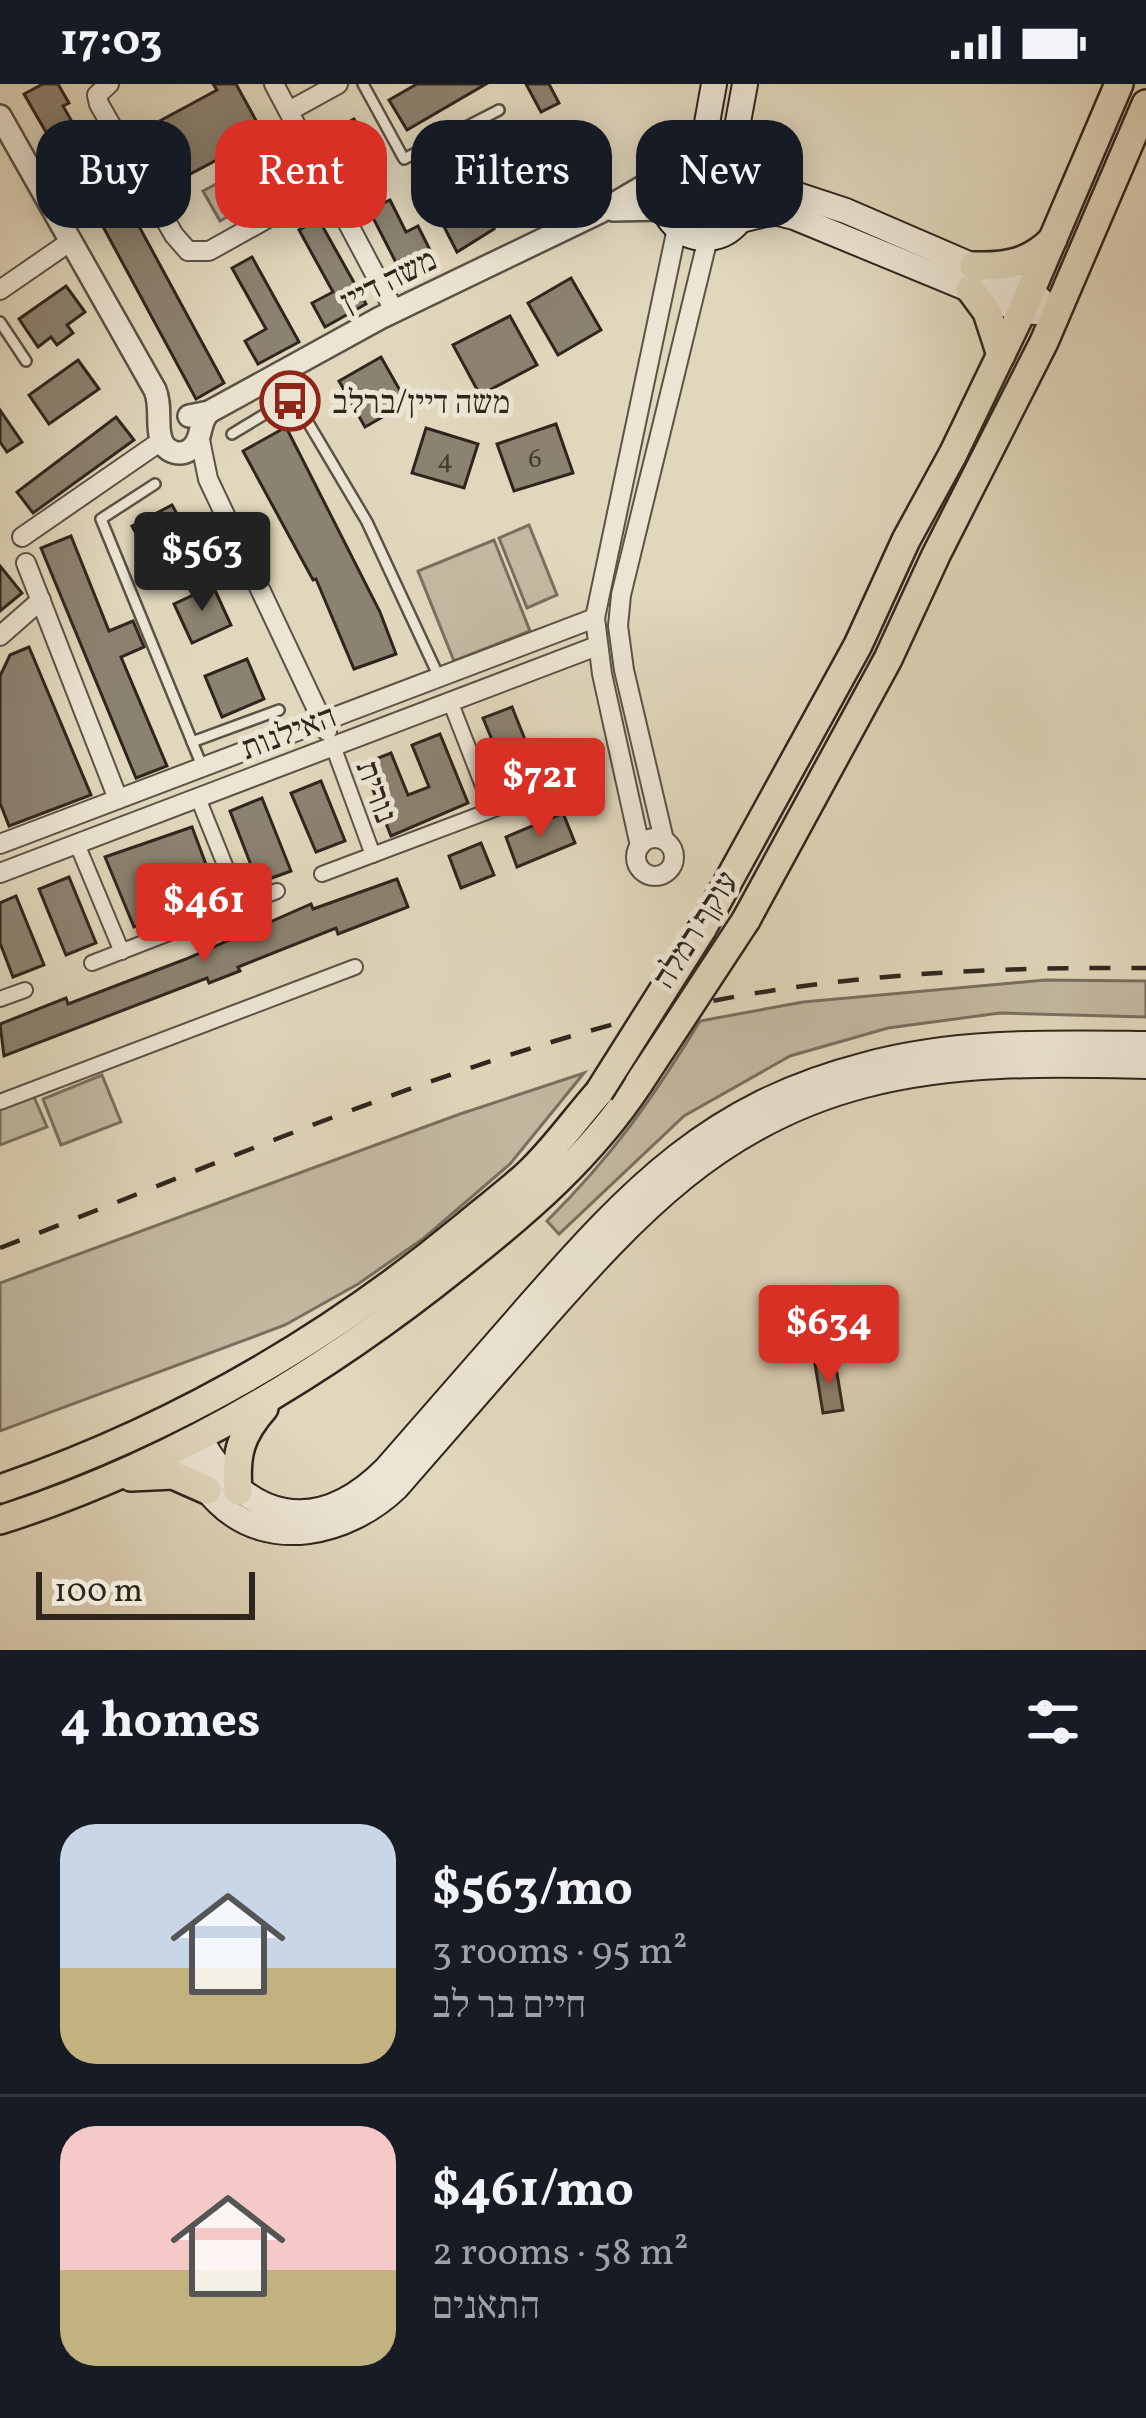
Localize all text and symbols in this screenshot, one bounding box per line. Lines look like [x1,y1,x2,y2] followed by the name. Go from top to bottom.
[60,11,163,74] text: 17:03
[36,120,191,228] chip: Buy
[215,120,387,228] chip: Rent
[411,120,612,228] chip: Filters
[636,120,803,228] chip: New
[334,239,446,326] street label: משה דיין
[259,370,321,432] bus stop icon: משה דיין/ברלב
[332,382,510,428] place label: משה דיין/ברלב
[528,441,542,479] house number: 6
[437,442,453,480] house number: 4
[131,512,273,614] pin: $563
[161,524,243,578] text: $563
[235,696,344,774] street label: האילנות
[469,738,611,840] pin: $721
[502,750,578,804] text: $721
[342,755,407,830] street label: נורית
[133,863,275,965] pin: $461
[643,863,752,999] street label: עוקף רמלה
[163,875,245,929] text: $461
[758,1285,900,1387] pin: $634
[786,1297,872,1351] text: $634
[36,1566,255,1619] scale bar
[54,1570,143,1616] text: 100 m
[60,1687,261,1758] text: 4 homes
[1020,1689,1086,1755] icon: filters
[432,1855,633,1926] text: $563/mo
[156,1872,300,2016] icon: home
[432,1926,687,1980] text: 3 rooms · 95 m²
[432,1980,586,2034] text: חיים בר לב
[432,2156,634,2227] text: $461/mo
[156,2174,300,2318] icon: home
[432,2227,688,2281] text: 2 rooms · 58 m²
[432,2281,540,2335] text: התאנים

